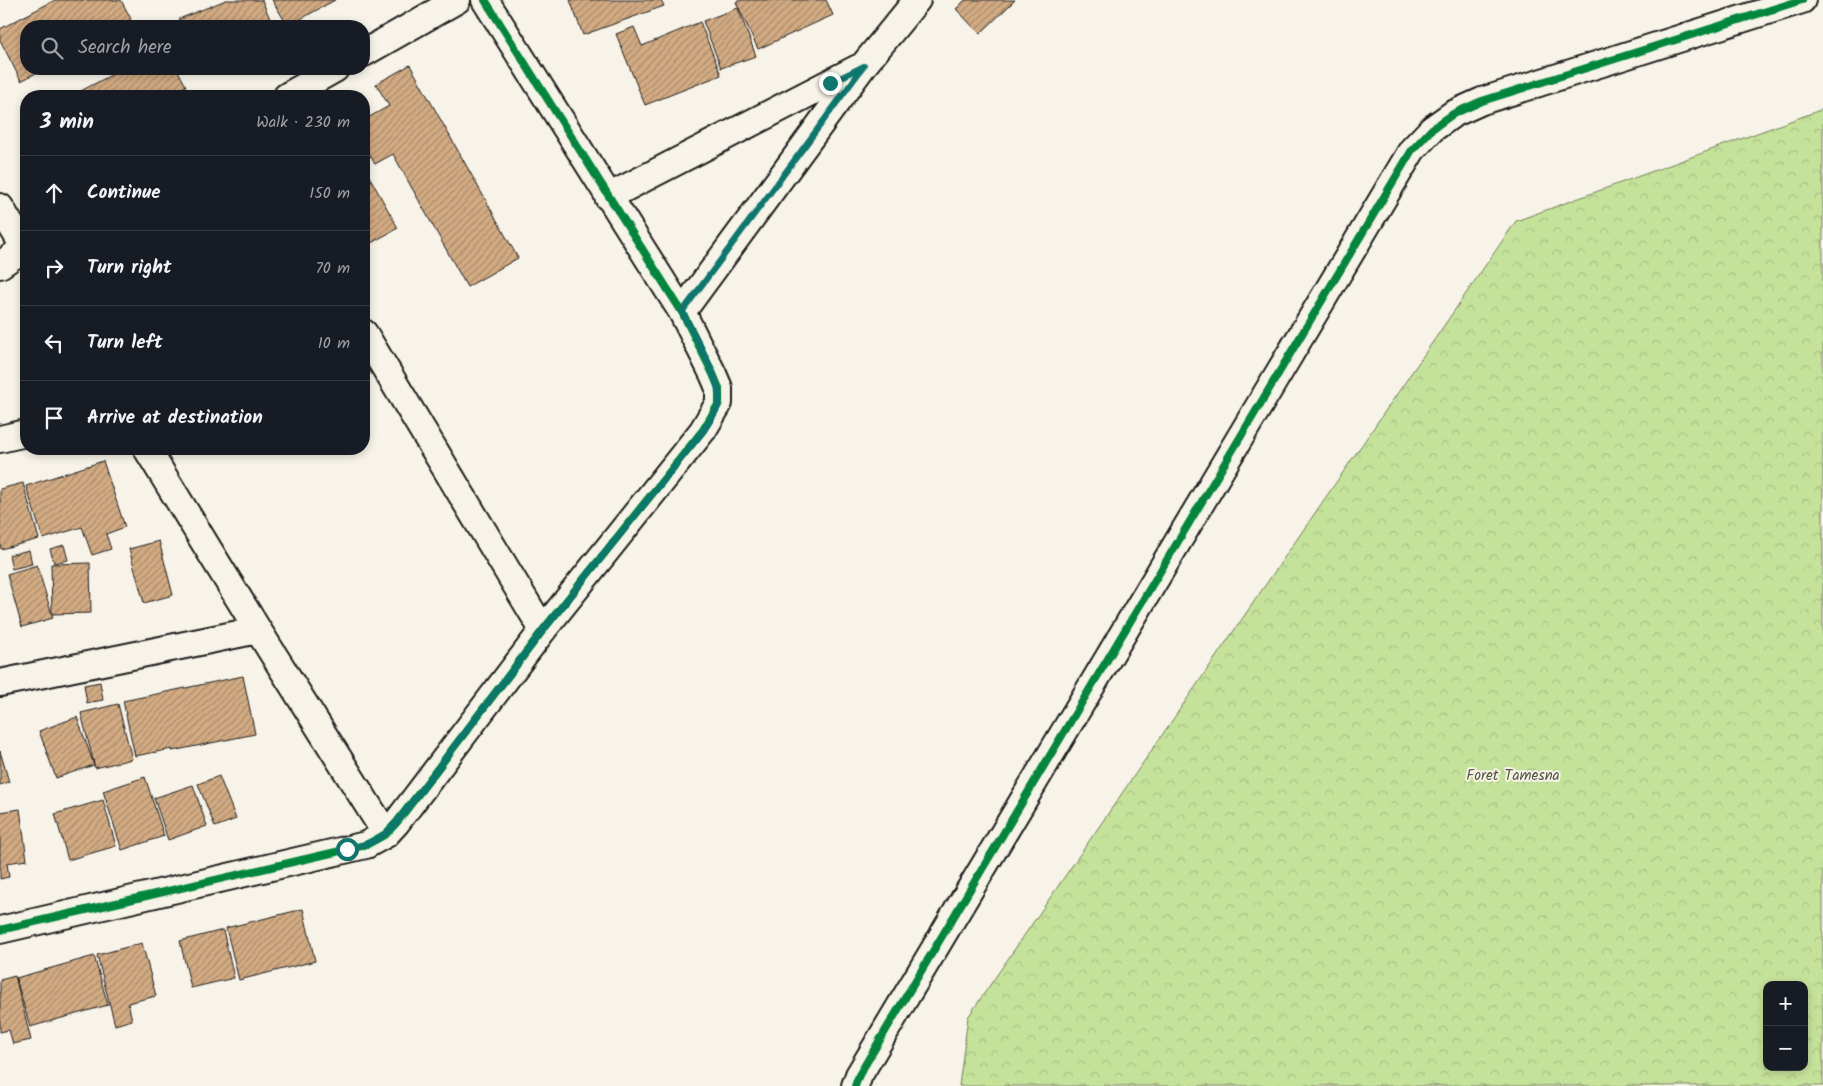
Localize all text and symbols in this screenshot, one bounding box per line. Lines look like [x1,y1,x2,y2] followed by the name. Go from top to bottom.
[20,20,370,75] search box
[78,33,172,63] text: Search here
[38,34,66,62] icon: search
[819,72,842,95] route end
[40,106,94,139] text: 3 min
[256,110,350,135] text: Walk · 230 m
[87,178,160,208] text: Continue
[40,179,68,207] icon: ahead
[309,181,350,206] text: 150 m
[87,253,172,283] text: Turn right
[40,254,68,282] icon: right
[315,256,350,281] text: 70 m
[87,328,162,358] text: Turn left
[40,329,68,357] icon: left
[318,331,350,356] text: 10 m
[87,403,263,433] text: Arrive at destination
[40,404,68,432] icon: arrive
[1466,764,1560,788] park label: Foret Tamesna
[336,838,359,861] route start
[1763,981,1808,1071] map controls
[1763,981,1808,1026] button: +
[1763,1026,1808,1071] button: −

